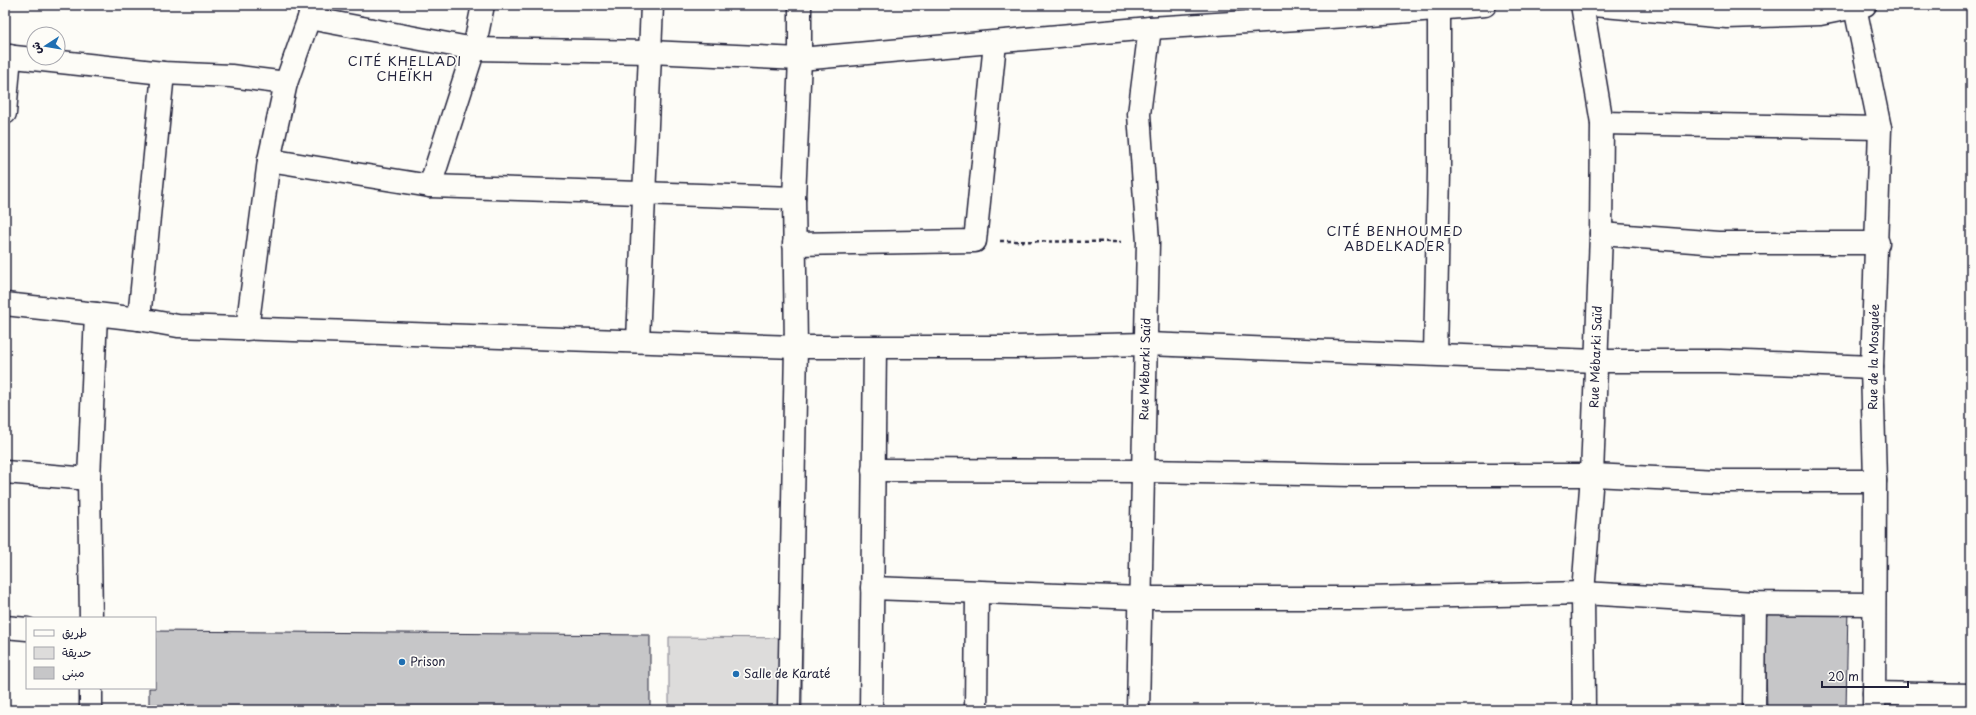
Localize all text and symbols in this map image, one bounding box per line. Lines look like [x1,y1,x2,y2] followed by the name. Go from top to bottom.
[26,26,66,66] north arrow
[26,40,45,56] text: ش
[348,51,462,85] district label: CITÉ KHELLADI CHEÏKH
[1326,221,1464,255] district label: CITÉ BENHOUMED ABDELKADER
[1863,303,1883,410] street label: Rue de la Mosquée
[1584,306,1606,408] street label: Rue Mébarki Saïd
[1134,318,1154,420] street label: Rue Mébarki Saïd
[26,617,156,689] legend
[62,623,87,641] text: طريق
[62,643,91,661] text: حديقة
[410,652,446,670] place label: Prison
[397,657,407,667] marker: Prison
[62,663,85,681] text: مبنى
[1822,663,1908,689] scale bar
[744,664,831,682] place label: Salle de Karaté
[1828,667,1859,685] text: 20 m
[731,669,741,679] marker: Salle de Karaté

